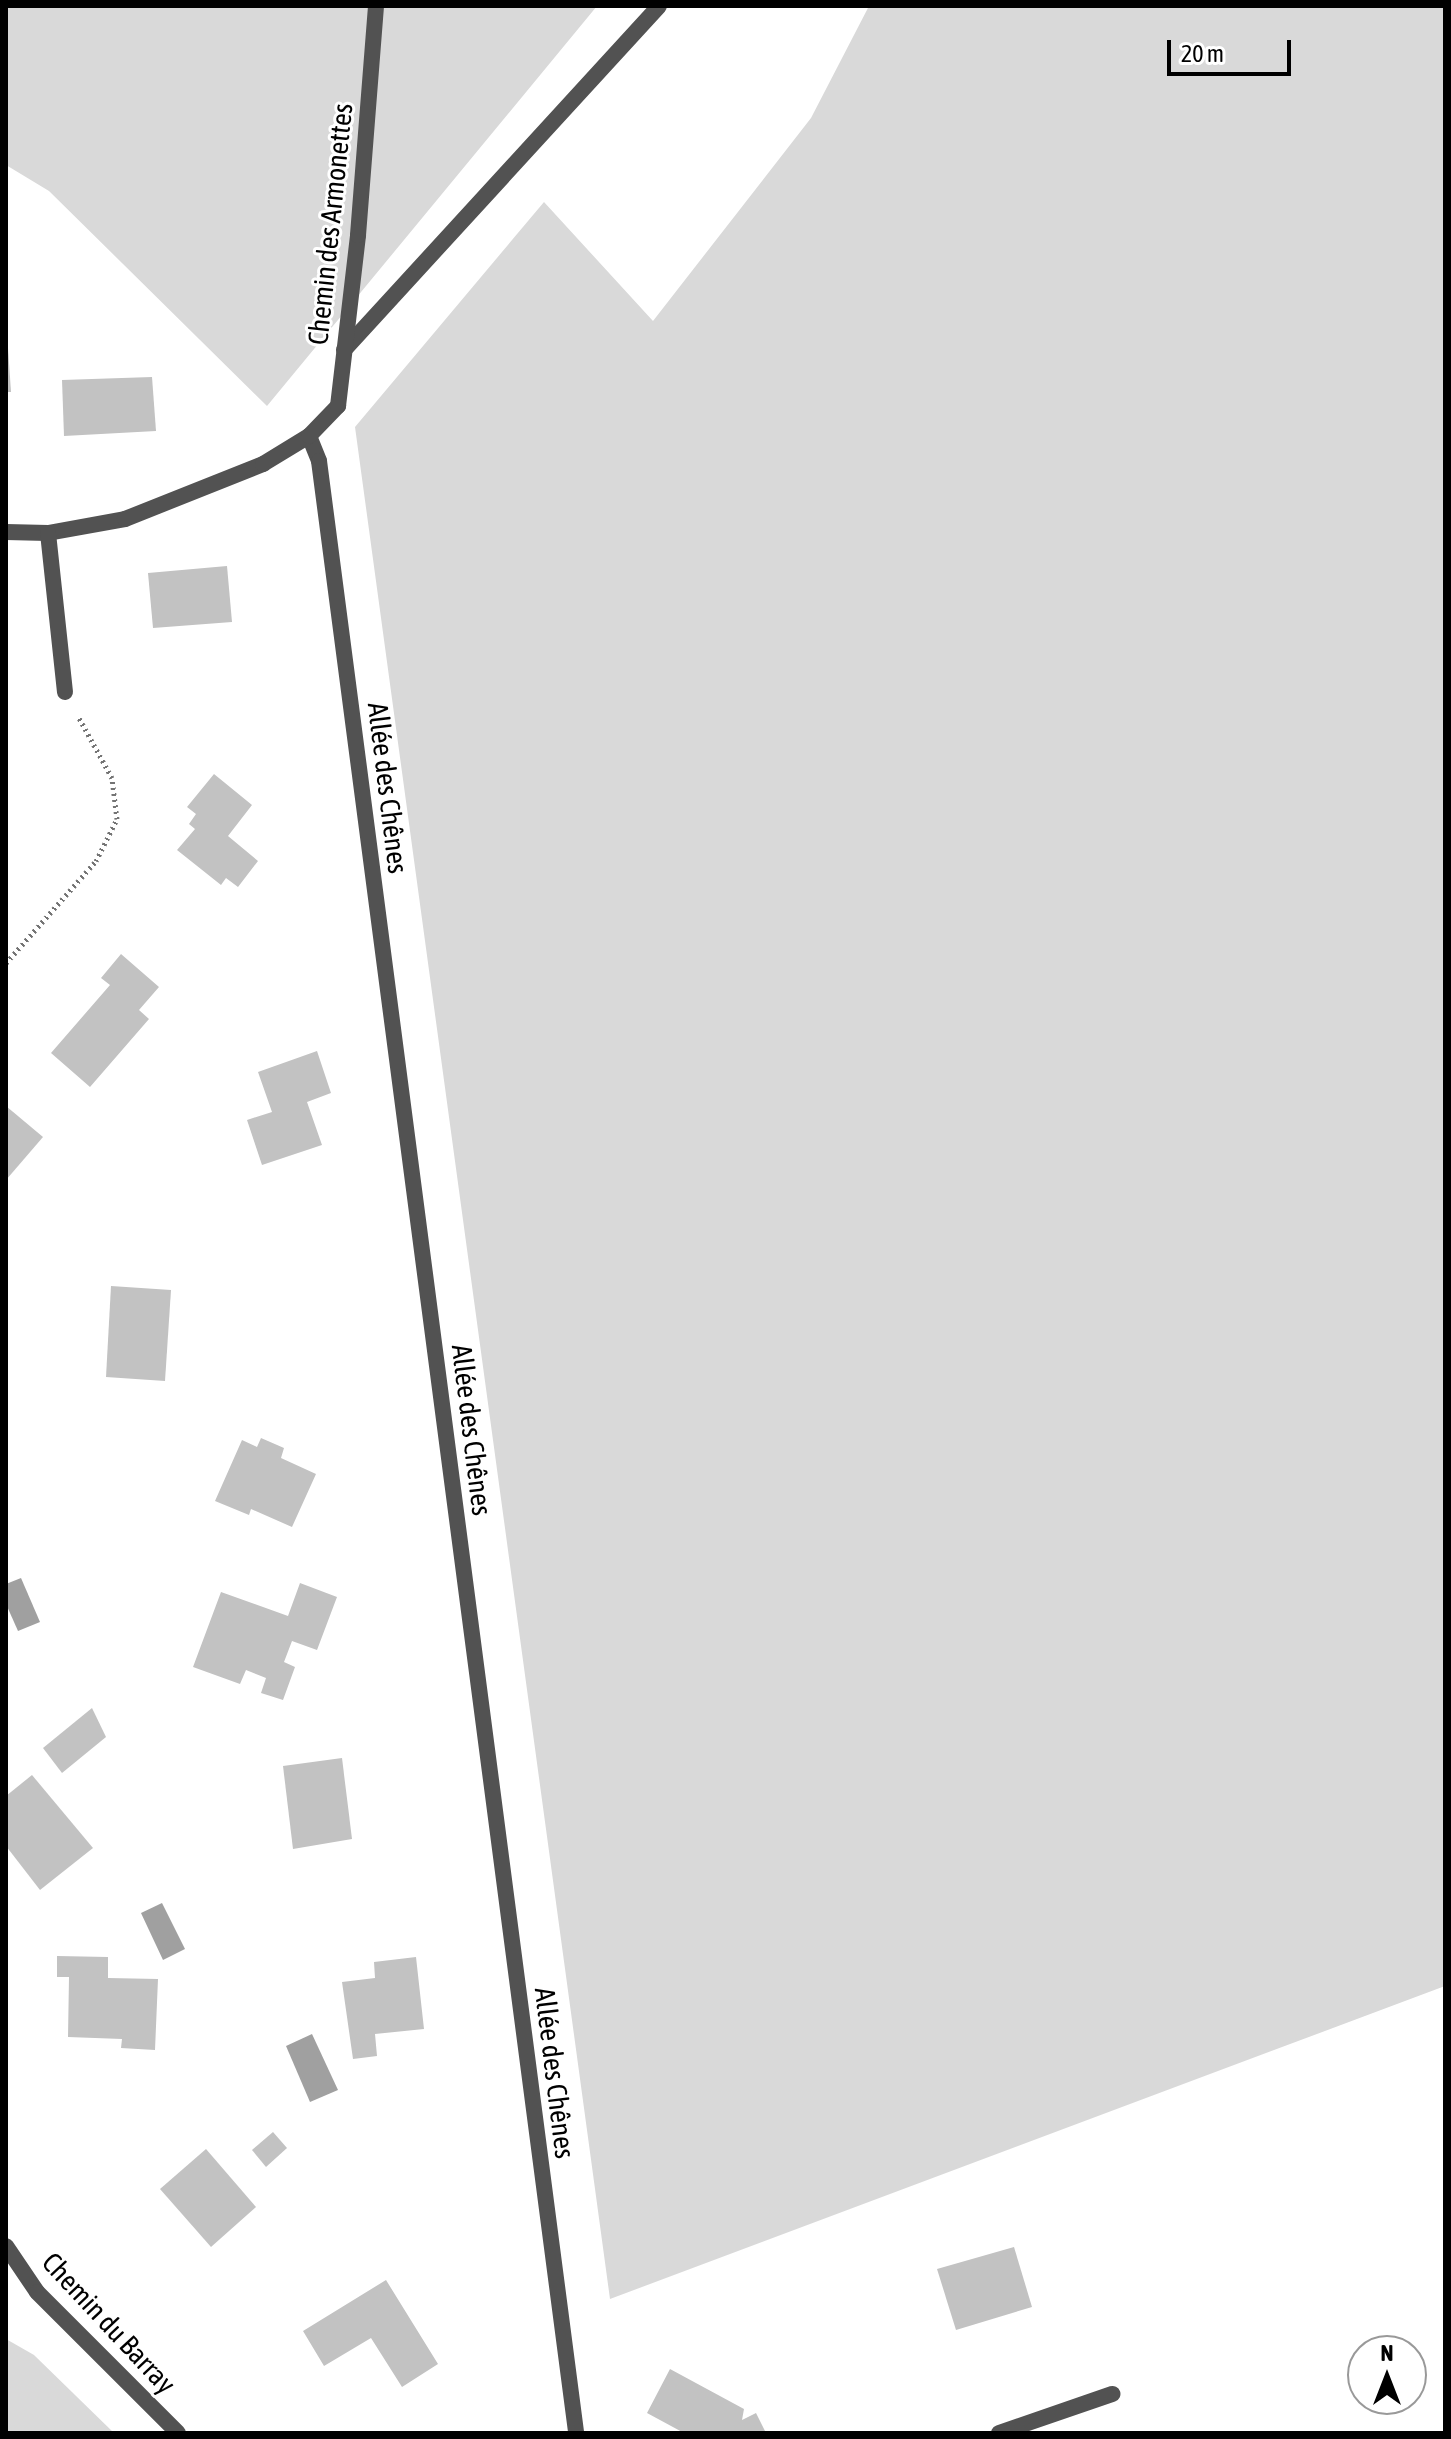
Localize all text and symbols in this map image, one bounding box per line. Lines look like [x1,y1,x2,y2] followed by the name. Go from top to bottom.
[1171,24,1295,74] scale bar
[1181,40,1224,67] text: 20 m
[301,102,359,346] street label: Chemin des Armonettes
[361,701,415,875] street label: Allée des Chênes
[445,1343,499,1517] street label: Allée des Chênes
[528,1986,582,2160] street label: Allée des Chênes
[35,2246,183,2400] street label: Chemin du Barray
[1347,2335,1427,2415] north arrow
[1381,2340,1393,2366] text: N

